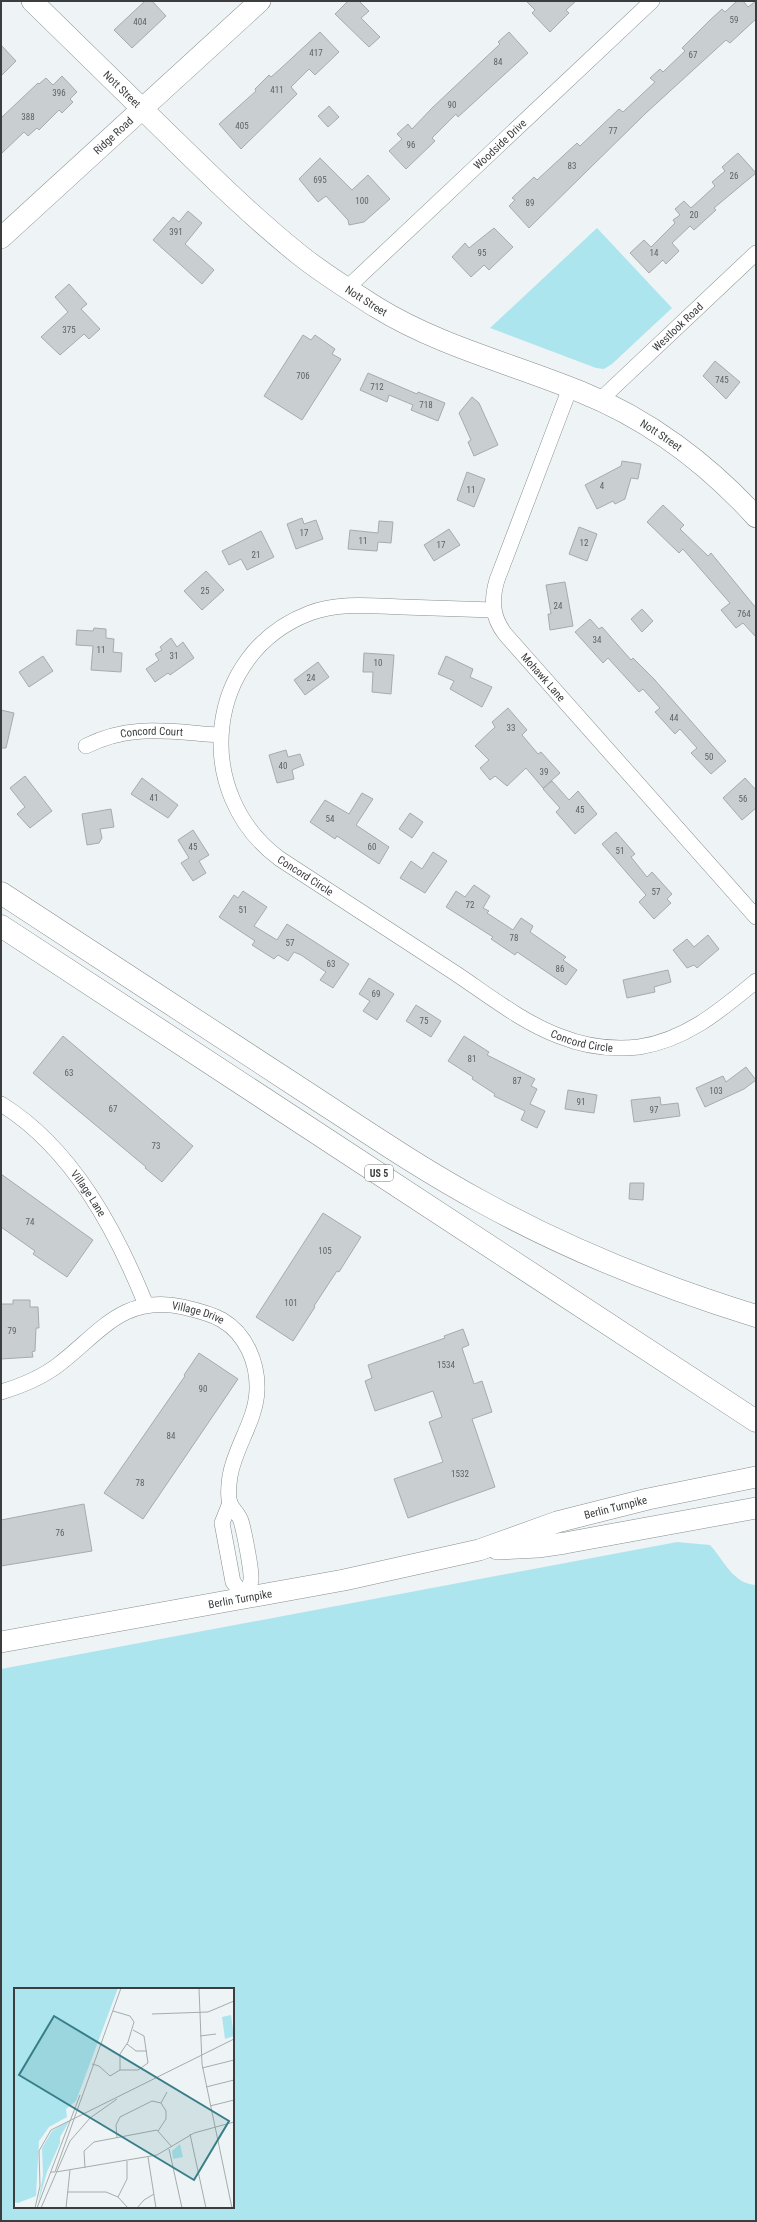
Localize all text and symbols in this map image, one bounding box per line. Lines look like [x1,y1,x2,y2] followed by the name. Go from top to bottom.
[730,15,738,25] house number: 59
[133,17,147,27] house number: 404
[309,48,323,58] house number: 417
[689,50,698,60] house number: 67
[494,57,503,67] house number: 84
[100,68,143,111] street label: Nott Street
[270,85,284,95] house number: 411
[52,88,66,98] house number: 396
[448,100,456,110] house number: 90
[21,112,35,122] house number: 388
[91,114,136,157] street label: Ridge Road
[471,117,529,172] street label: Woodside Drive
[235,121,249,131] house number: 405
[609,126,618,136] house number: 77
[407,140,415,150] house number: 96
[568,161,576,171] house number: 83
[730,171,738,181] house number: 26
[313,175,327,185] house number: 695
[355,196,369,206] house number: 100
[526,198,534,208] house number: 89
[690,210,698,220] house number: 20
[169,227,183,237] house number: 391
[478,248,487,258] house number: 95
[650,248,659,258] house number: 14
[343,283,389,319] street label: Nott Street
[650,300,706,354] street label: Westlook Road
[62,325,76,335] house number: 375
[296,371,310,381] house number: 706
[715,375,729,385] house number: 745
[370,382,384,392] house number: 712
[419,400,433,410] house number: 718
[638,417,684,454] street label: Nott Street
[600,481,605,491] house number: 4
[467,485,475,495] house number: 11
[300,528,309,538] house number: 17
[359,536,367,546] house number: 11
[580,538,589,548] house number: 12
[437,540,446,550] house number: 17
[252,550,260,560] house number: 21
[201,586,210,596] house number: 25
[554,601,563,611] house number: 24
[737,609,751,619] house number: 764
[593,635,602,645] house number: 34
[97,645,105,655] house number: 11
[170,651,178,661] house number: 31
[518,651,568,704] street label: Mohawk Lane
[374,658,382,668] house number: 10
[307,673,316,683] house number: 24
[670,713,679,723] house number: 44
[507,723,515,733] house number: 33
[119,725,184,741] street label: Concord Court
[705,752,713,762] house number: 50
[279,761,287,771] house number: 40
[540,767,548,777] house number: 39
[150,793,158,803] house number: 41
[739,794,747,804] house number: 56
[576,805,585,815] house number: 45
[326,814,335,824] house number: 54
[189,842,198,852] house number: 45
[368,842,376,852] house number: 60
[616,846,624,856] house number: 51
[275,853,336,899] street label: Concord Circle
[652,887,661,897] house number: 57
[466,900,475,910] house number: 72
[239,905,247,915] house number: 51
[510,933,518,943] house number: 78
[286,938,295,948] house number: 57
[327,959,335,969] house number: 63
[556,964,564,974] house number: 86
[372,989,380,999] house number: 69
[420,1016,429,1026] house number: 75
[549,1027,613,1055] street label: Concord Circle
[468,1054,476,1064] house number: 81
[65,1068,73,1078] house number: 63
[513,1076,522,1086] house number: 87
[709,1086,723,1096] house number: 103
[577,1097,585,1107] house number: 91
[109,1104,118,1114] house number: 67
[650,1105,659,1115] house number: 97
[152,1141,160,1151] house number: 73
[365,1165,393,1181] road number: US 5
[68,1168,108,1219] street label: Village Lane
[26,1217,35,1227] house number: 74
[318,1246,332,1256] house number: 105
[284,1298,298,1308] house number: 101
[171,1299,227,1327] street label: Village Drive
[8,1326,16,1336] house number: 79
[437,1360,455,1370] house number: 1534
[199,1384,207,1394] house number: 90
[167,1431,176,1441] house number: 84
[451,1469,469,1479] house number: 1532
[136,1478,144,1488] house number: 78
[583,1494,648,1522] street label: Berlin Turnpike
[56,1528,64,1538] house number: 76
[207,1587,273,1611] street label: Berlin Turnpike
[14,1988,234,2208] inset map

